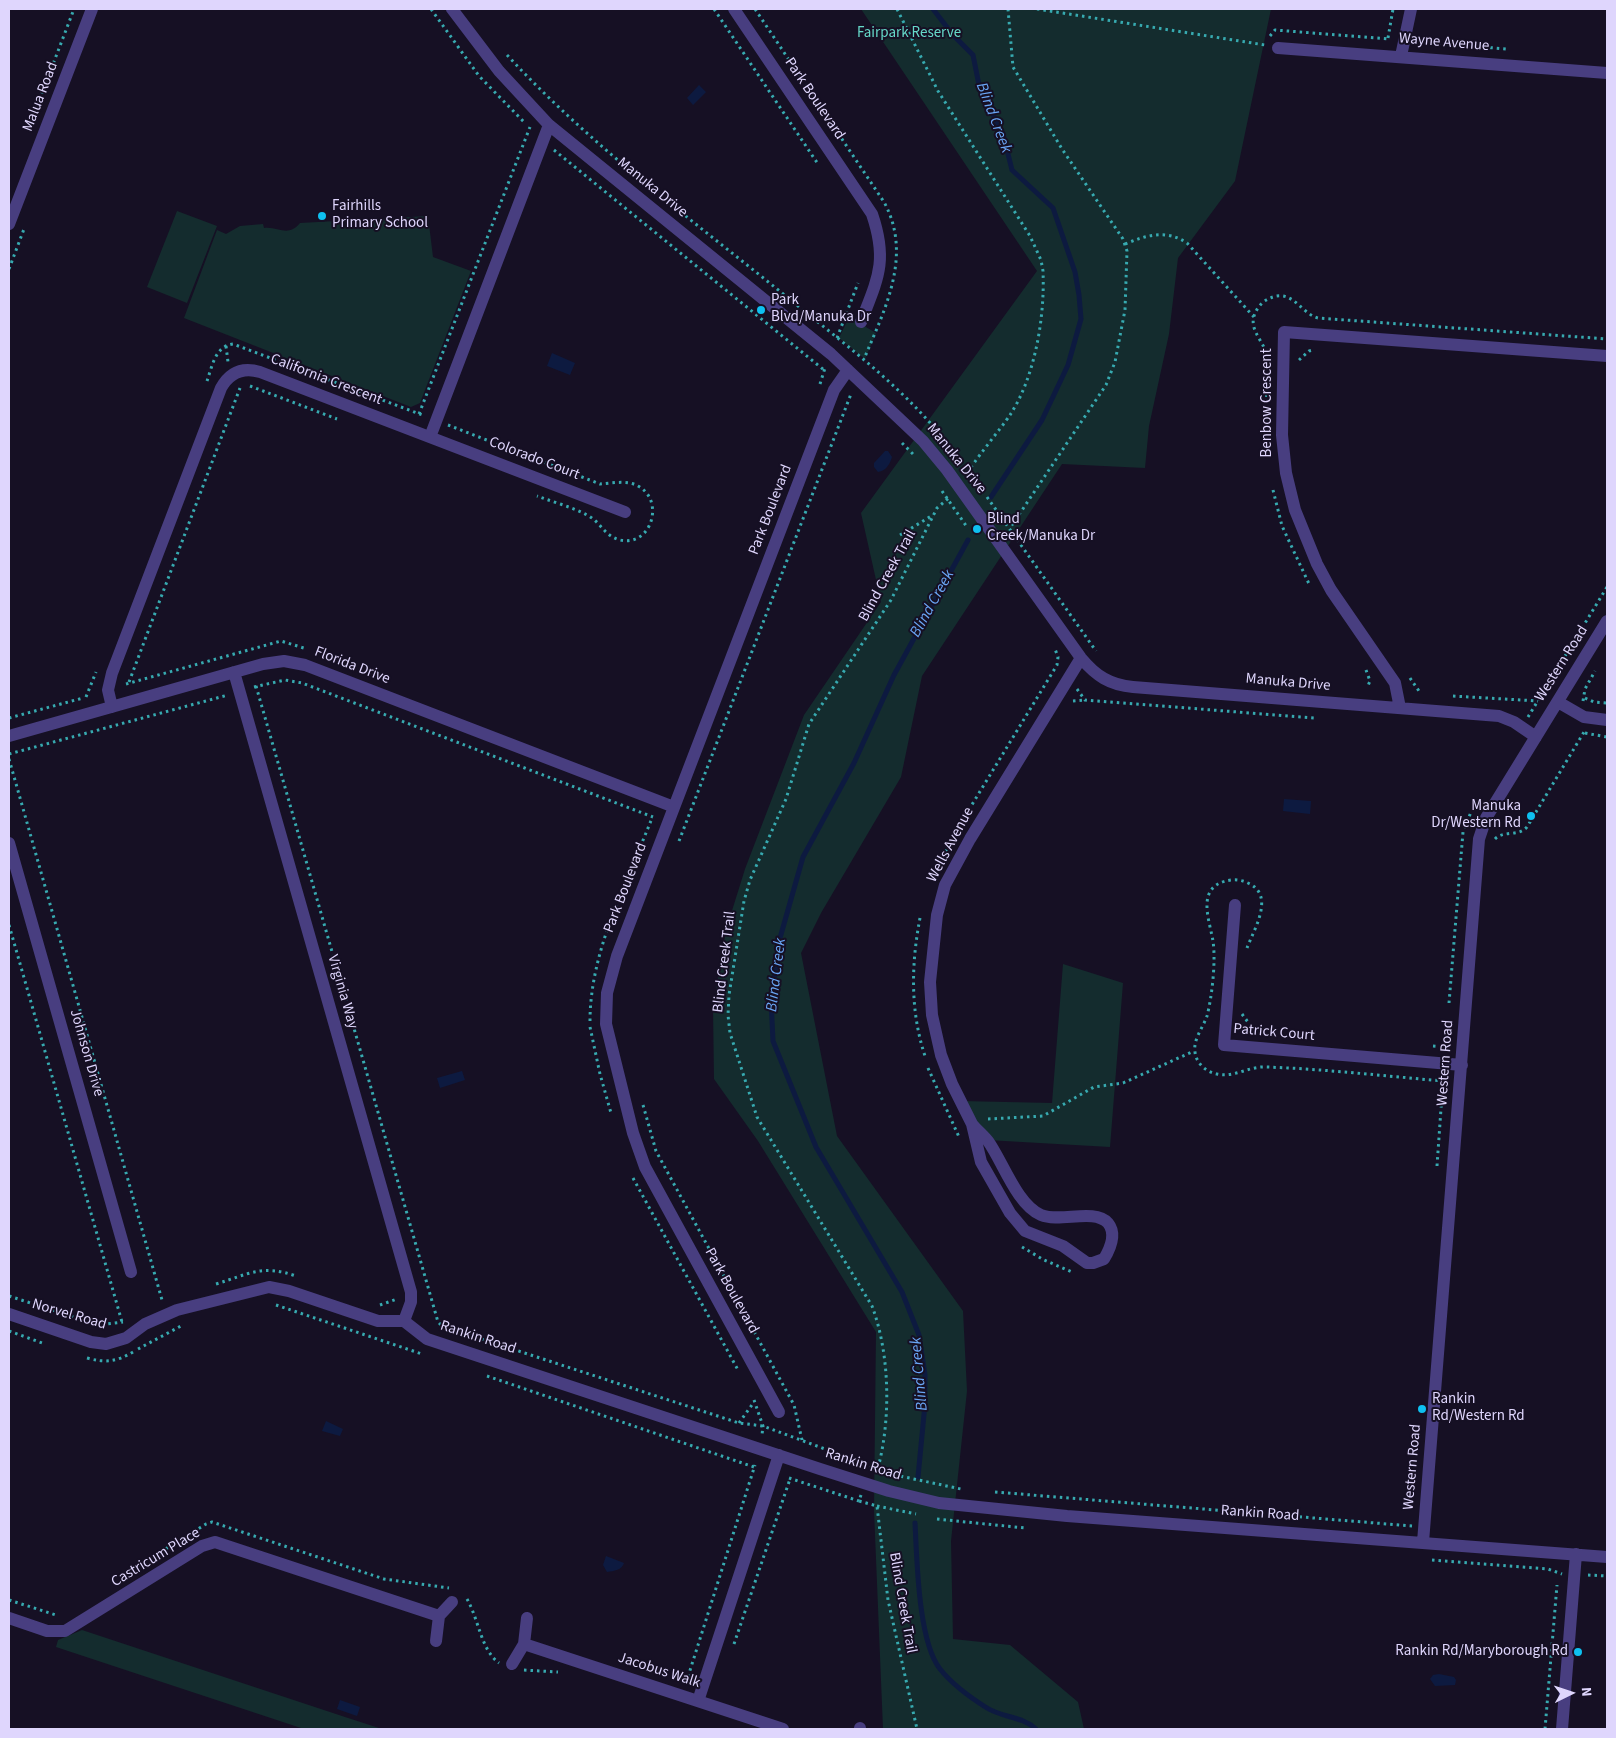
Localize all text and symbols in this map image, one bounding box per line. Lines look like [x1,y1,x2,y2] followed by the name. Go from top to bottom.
[857,25,961,43] park label: Fairpark Reserve
[1398,30,1490,56] street label: Wayne Avenue
[780,55,848,143] street label: Park Boulevard
[19,60,63,134] street label: Malua Road
[971,80,1015,156] water label: Blind Creek
[613,154,691,222] street label: Manuka Drive
[332,198,428,233] place label: Fairhills Primary School
[316,210,328,222] marker: Fairhills Primary School
[771,292,871,327] place label: Park Blvd/Manuka Dr
[755,304,767,316] marker: Park Blvd/Manuka Dr
[1259,348,1277,458] street label: Benbow Crescent
[268,350,384,410] street label: California Crescent
[922,420,990,498] street label: Manuka Drive
[486,433,582,485] street label: Colorado Court
[746,462,796,558] street label: Park Boulevard
[987,511,1095,546] place label: Blind Creek/Manuka Dr
[971,523,983,535] marker: Blind Creek/Manuka Dr
[855,527,921,625] street label: Blind Creek Trail
[907,567,959,641] water label: Blind Creek
[1532,623,1592,705] street label: Western Road
[312,643,392,689] street label: Florida Drive
[1245,670,1331,696] street label: Manuka Drive
[1431,798,1521,833] place label: Manuka Dr/Western Rd
[924,804,978,886] street label: Wells Avenue
[1525,810,1537,822] marker: Manuka Dr/Western Rd
[601,840,651,936] street label: Park Boulevard
[710,910,740,1014] street label: Blind Creek Trail
[763,937,791,1013] water label: Blind Creek
[323,953,361,1031] street label: Virginia Way
[65,1007,107,1099] street label: Johnson Drive
[1434,1019,1458,1107] street label: Western Road
[1233,1020,1315,1046] street label: Patrick Court
[700,1245,762,1337] street label: Park Boulevard
[30,1296,108,1334] street label: Norvel Road
[438,1317,518,1359] street label: Rankin Road
[907,1336,933,1412] water label: Blind Creek
[1432,1391,1525,1426] place label: Rankin Rd/Western Rd
[1416,1403,1428,1415] marker: Rankin Rd/Western Rd
[1400,1423,1426,1511] street label: Western Road
[823,1445,903,1485] street label: Rankin Road
[1220,1502,1300,1526] street label: Rankin Road
[108,1524,204,1592] street label: Castricum Place
[884,1551,920,1655] street label: Blind Creek Trail
[1395,1643,1568,1661] place label: Rankin Rd/Maryborough Rd
[1572,1646,1584,1658] marker: Rankin Rd/Maryborough Rd
[616,1649,702,1693] street label: Jacobus Walk
[1546,1668,1596,1718] north arrow
[1576,1687,1596,1697] text: N

